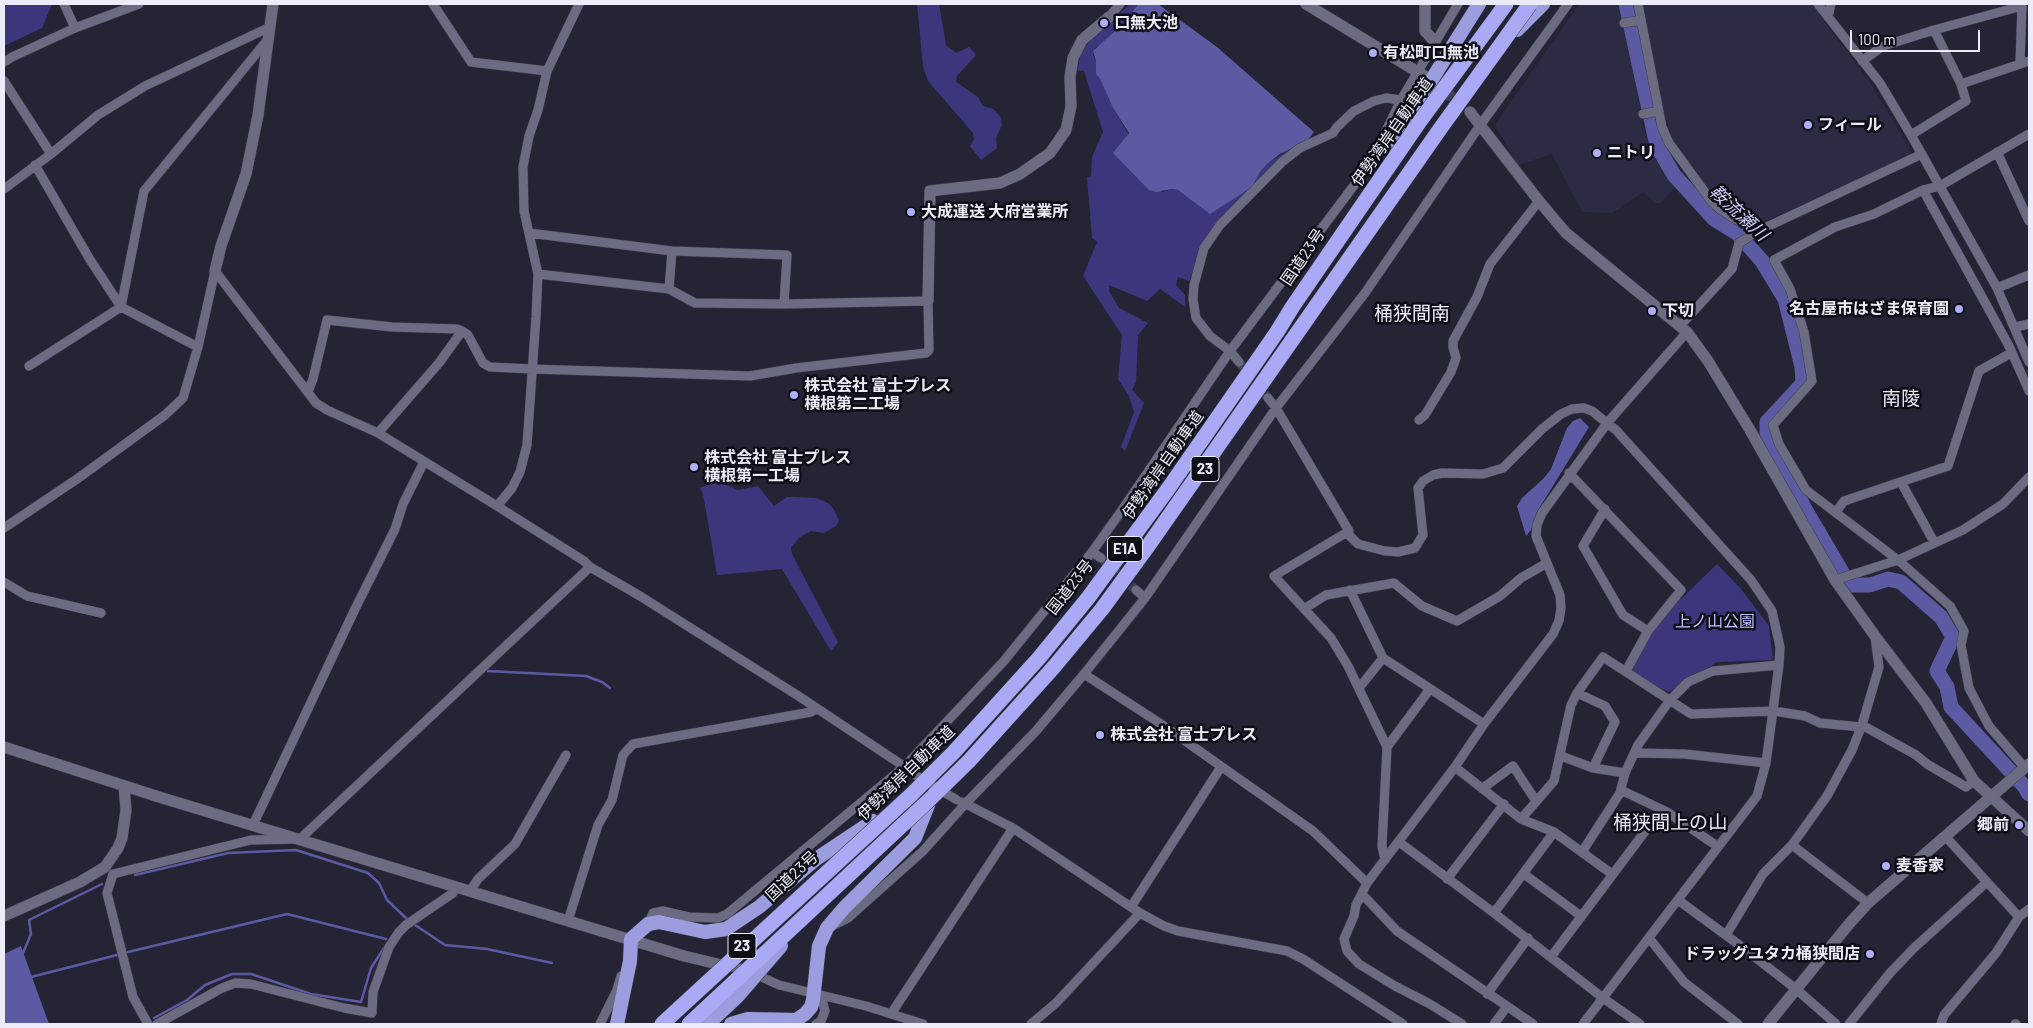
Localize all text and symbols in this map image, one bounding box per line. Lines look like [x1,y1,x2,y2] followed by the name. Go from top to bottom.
[1114,13,1178,33] place label: 口無大池
[1098,17,1110,29] marker: 口無大池
[1853,20,1983,52] scale bar
[1858,30,1896,48] text: 100 m
[1383,43,1479,63] place label: 有松町口無池
[1367,47,1379,59] marker: 有松町口無池
[1347,74,1437,190] street label: 伊勢湾岸自動車道
[1818,115,1882,135] place label: フィール
[1802,119,1814,131] marker: フィール
[1607,143,1655,163] place label: ニトリ
[1591,147,1603,159] marker: ニトリ
[1705,181,1773,245] water label: 鞍流瀬川
[921,202,1068,222] place label: 大成運送 大府営業所
[905,206,917,218] marker: 大成運送 大府営業所
[1277,225,1329,289] street label: 国道23号
[1789,299,1949,319] place label: 名古屋市はざま保育園
[1662,301,1694,321] place label: 下切
[1374,303,1450,325] district label: 桶狭間南
[1953,303,1965,315] marker: 名古屋市はざま保育園
[1646,305,1658,317] marker: 下切
[804,376,951,414] place label: 株式会社 富士プレス 横根第二工場
[1882,388,1920,410] district label: 南陵
[788,389,800,401] marker: 株式会社 富士プレス 横根第二工場
[1118,407,1208,523] street label: 伊勢湾岸自動車道
[704,448,851,486] place label: 株式会社 富士プレス 横根第一工場
[1191,456,1219,482] road number: 23
[688,461,700,473] marker: 株式会社 富士プレス 横根第一工場
[1108,536,1142,562] road number: E1A
[1043,556,1097,618] street label: 国道23号
[1675,612,1755,632] park label: 上ノ山公園
[853,722,959,824] street label: 伊勢湾岸自動車道
[1110,725,1257,745] place label: 株式会社 富士プレス
[1094,729,1106,741] marker: 株式会社 富士プレス
[1613,812,1727,834] district label: 桶狭間上の山
[1977,815,2009,835] place label: 郷前
[2013,819,2025,831] marker: 郷前
[762,847,822,905] street label: 国道23号
[1896,856,1944,876] place label: 麦香家
[1880,860,1892,872] marker: 麦香家
[728,934,756,958] road number: 23
[1684,944,1860,964] place label: ドラッグユタカ桶狭間店
[1864,948,1876,960] marker: ドラッグユタカ桶狭間店

